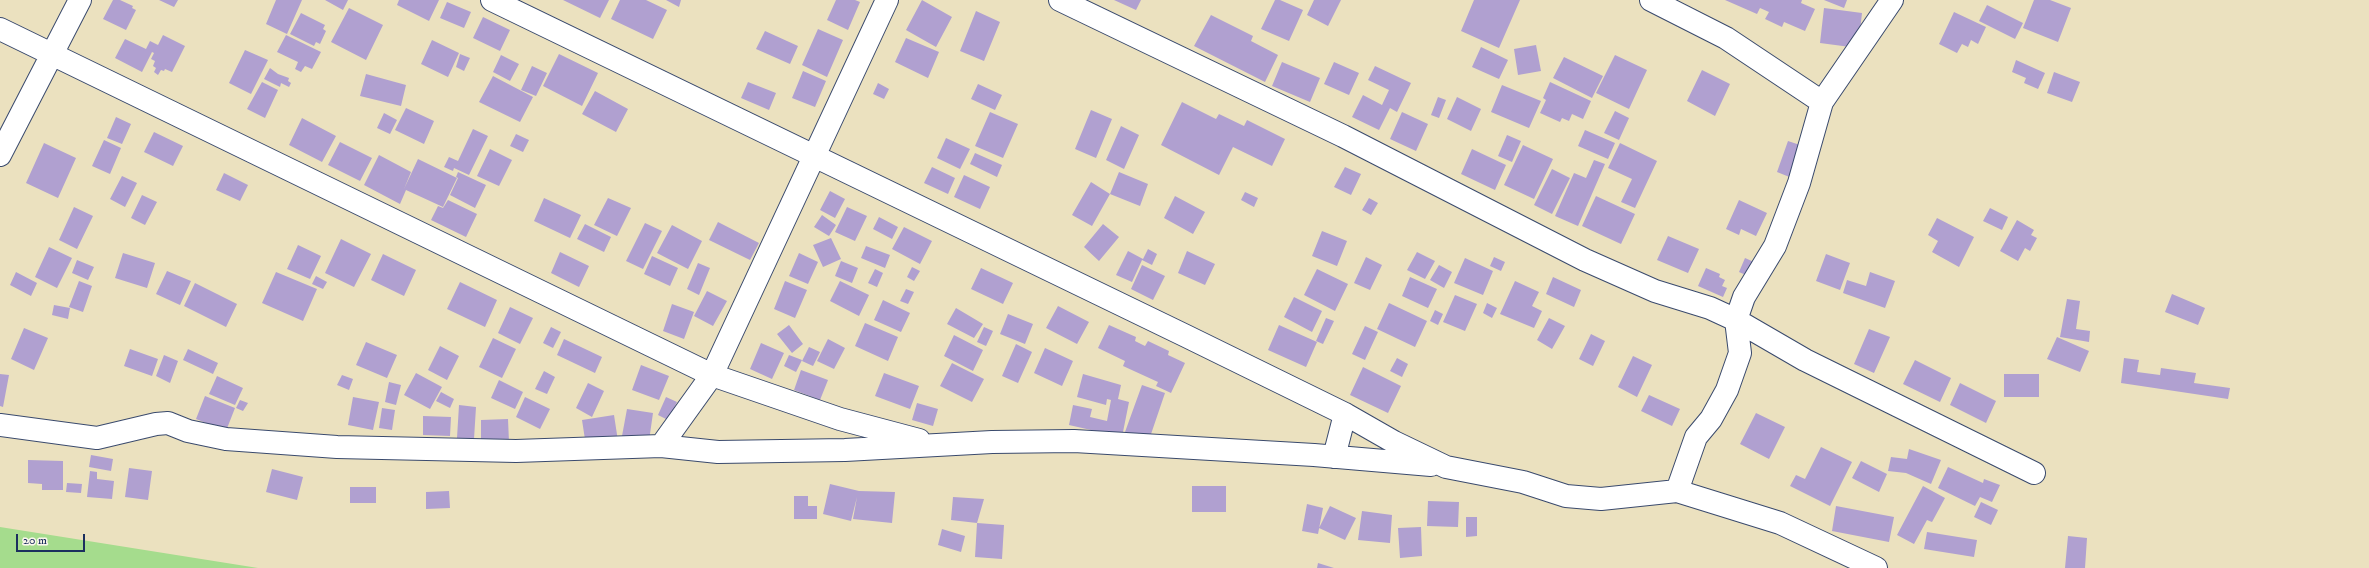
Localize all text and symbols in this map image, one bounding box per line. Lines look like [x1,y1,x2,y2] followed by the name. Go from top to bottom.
[18,526,87,552] scale bar
[23,533,47,548] text: 20 m

